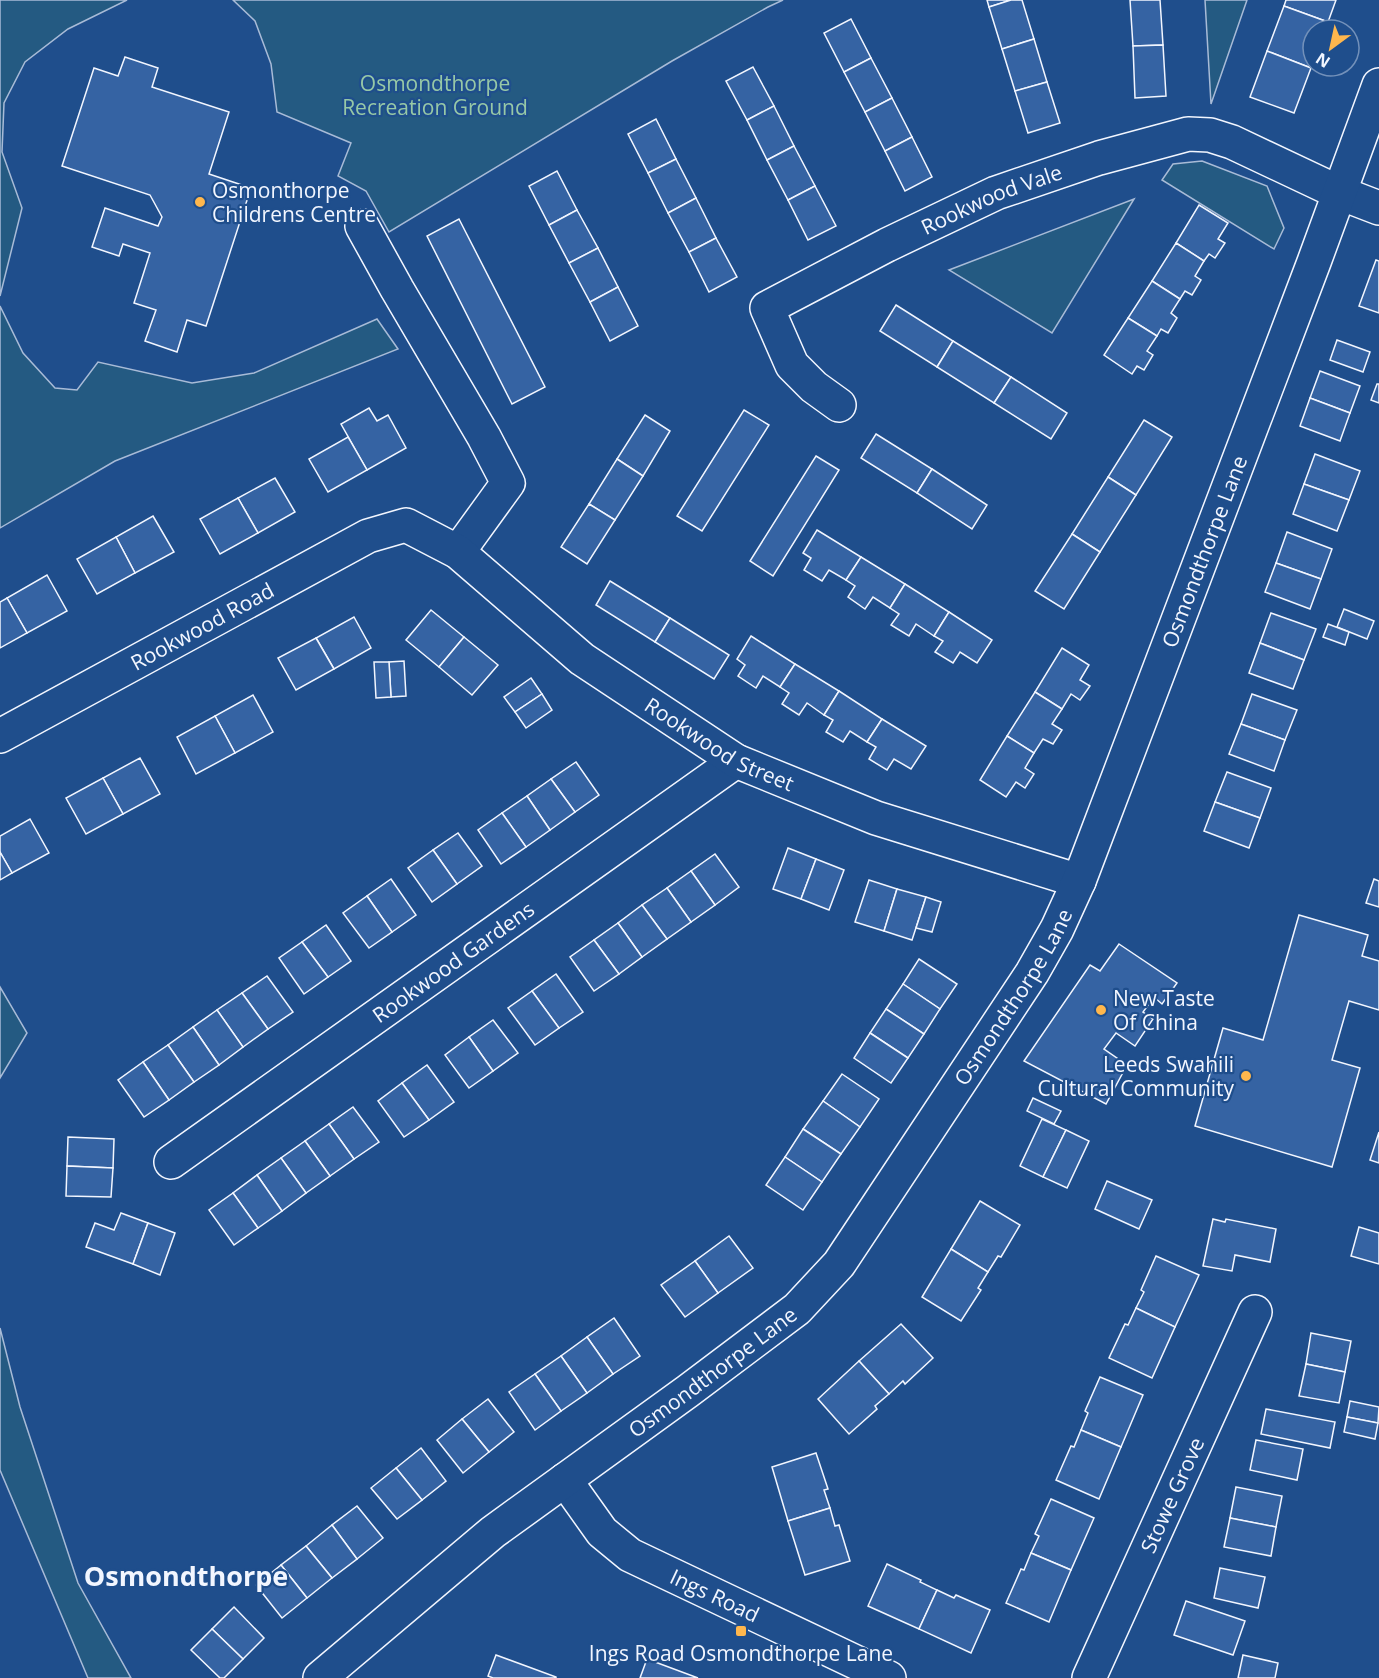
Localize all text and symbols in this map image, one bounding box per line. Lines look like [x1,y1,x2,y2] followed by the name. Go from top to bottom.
[1301,18,1361,78] north arrow
[1311,48,1334,73] text: N
[342,69,528,121] park label: Osmondthorpe Recreation Ground
[916,158,1066,241] street label: Rookwood Vale
[212,176,376,228] place label: Osmonthorpe Childrens Centre
[193,195,207,209] marker: Osmonthorpe Childrens Centre
[1155,452,1253,651] street label: Osmondthorpe Lane
[125,576,279,677] street label: Rookwood Road
[640,691,798,797] street label: Rookwood Street
[367,895,540,1029] street label: Rookwood Gardens
[947,904,1078,1091] street label: Osmondthorpe Lane
[1113,984,1215,1036] place label: New Taste Of China
[1094,1003,1108,1017] marker: New Taste Of China
[1037,1050,1234,1102] place label: Leeds Swahili Cultural Community
[1239,1069,1253,1083] marker: Leeds Swahili Cultural Community
[623,1300,802,1444] street label: Osmondthorpe Lane
[1134,1433,1210,1557] street label: Stowe Grove
[84,1557,288,1594] district label: Osmondthorpe
[666,1562,764,1628] street label: Ings Road
[734,1624,748,1638] marker: Ings Road Osmondthorpe Lane
[589,1639,893,1667] place label: Ings Road Osmondthorpe Lane

